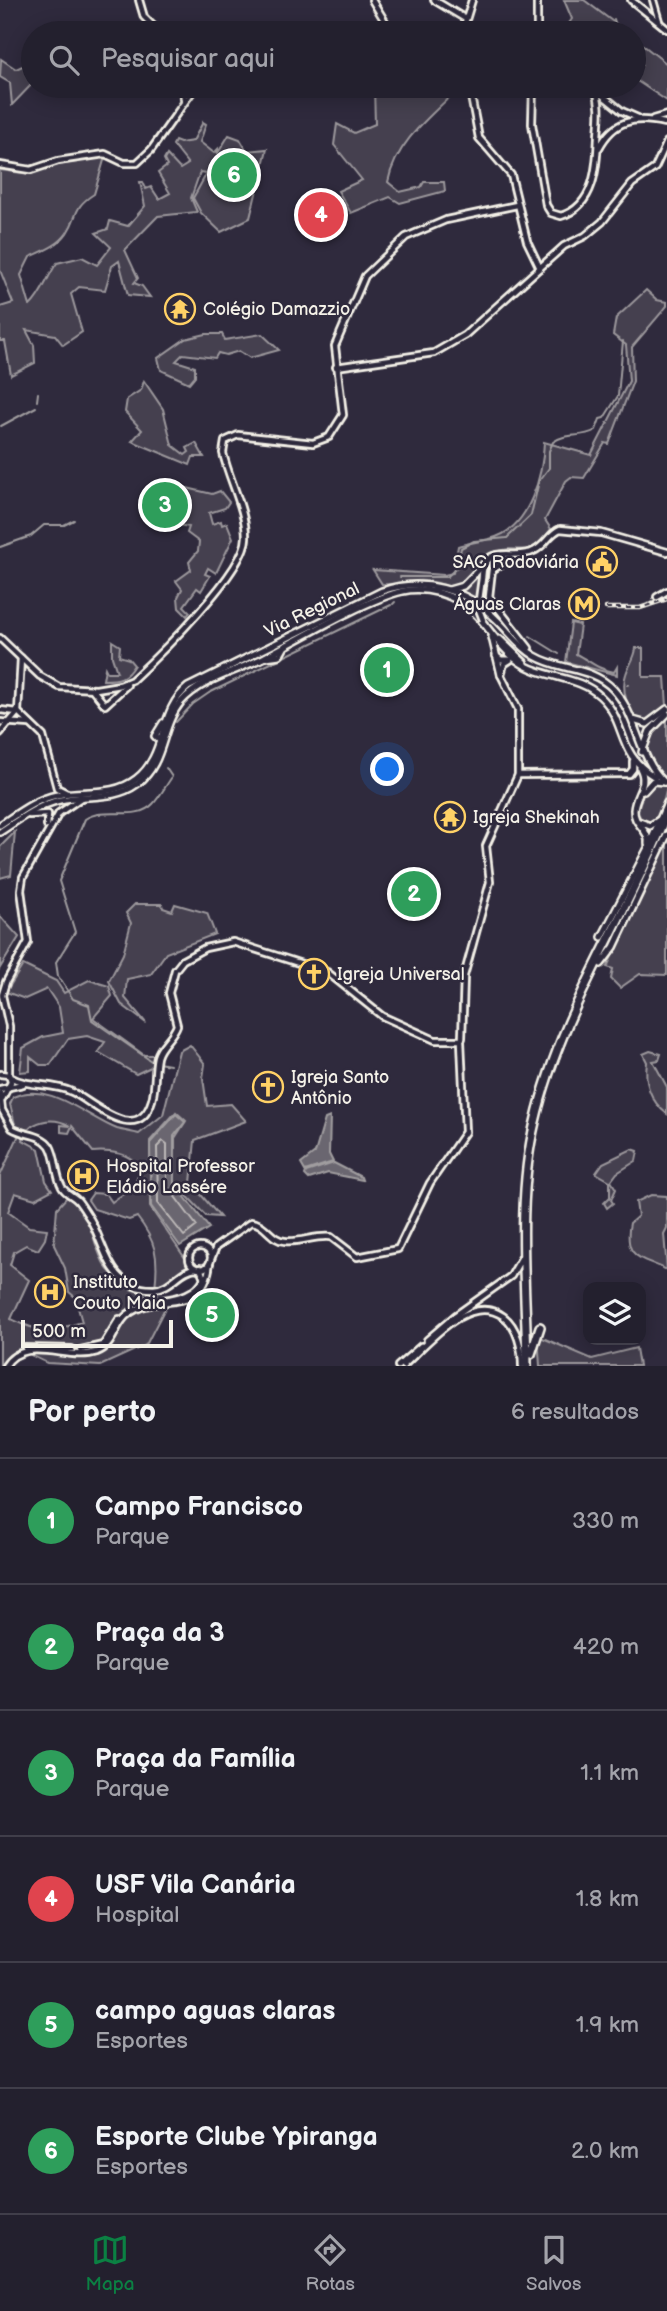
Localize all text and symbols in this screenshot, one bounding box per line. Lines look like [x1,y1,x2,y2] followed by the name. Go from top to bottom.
[21,21,646,98] search box
[45,41,83,79] icon: search
[101,44,275,75] text: Pesquisar aqui
[211,149,257,201] pin: 6
[298,189,344,241] pin: 4
[163,292,197,326] temple icon: Colégio Damazzio
[203,299,350,320] place label: Colégio Damazzio
[142,479,188,531] pin: 3
[585,545,619,579] public building icon: SAC Rodoviária
[453,552,579,573] place label: SAC Rodoviária
[261,578,363,642] street label: Via Regional
[567,587,601,621] metro station icon: Águas Claras
[454,592,561,615] place label: Águas Claras
[364,644,410,696] pin: 1
[370,752,404,786] your location
[433,800,467,834] temple icon: Igreja Shekinah
[473,807,600,828] place label: Igreja Shekinah
[391,868,437,920] pin: 2
[297,957,331,991] church icon: Igreja Universal
[337,964,465,985] place label: Igreja Universal
[291,1067,389,1109] place label: Igreja Santo Antônio
[251,1070,285,1104] church icon: Igreja Santo Antônio
[106,1156,255,1198] place label: Hospital Professor Eládio Lassére
[66,1159,100,1193] hospital icon: Hospital Professor Eládio Lassére
[73,1272,166,1314] place label: Instituto Couto Maia
[33,1275,67,1309] hospital icon: Instituto Couto Maia
[583,1282,646,1345] map controls
[583,1282,646,1345] button: layers
[189,1289,235,1341] pin: 5
[21,1317,173,1349] scale bar
[32,1320,86,1343] text: 500 m
[28,1394,156,1430] text: Por perto
[511,1398,639,1426] text: 6 resultados
[95,1492,303,1523] text: Campo Francisco
[46,1507,56,1535] text: 1
[572,1507,639,1535] text: 330 m
[95,1523,169,1551] text: Parque
[95,1618,224,1649] text: Praça da 3
[44,1633,58,1661] text: 2
[573,1633,639,1661] text: 420 m
[95,1649,169,1677] text: Parque
[95,1744,296,1775] text: Praça da Família
[44,1759,58,1787] text: 3
[580,1759,639,1787] text: 1.1 km
[95,1775,169,1803] text: Parque
[95,1870,296,1901] text: USF Vila Canária
[44,1885,58,1913] text: 4
[576,1885,639,1913] text: 1.8 km
[95,1901,180,1929] text: Hospital
[95,1996,335,2027] text: campo aguas claras
[44,2011,58,2039] text: 5
[576,2011,639,2039] text: 1.9 km
[95,2027,188,2055] text: Esportes
[95,2122,378,2153] text: Esporte Clube Ypiranga
[44,2137,58,2165] text: 6
[571,2137,639,2165] text: 2.0 km
[95,2153,188,2181] text: Esportes
[85,2231,134,2296] tab: Mapa
[305,2231,355,2296] tab: Rotas
[526,2231,582,2296] tab: Salvos

